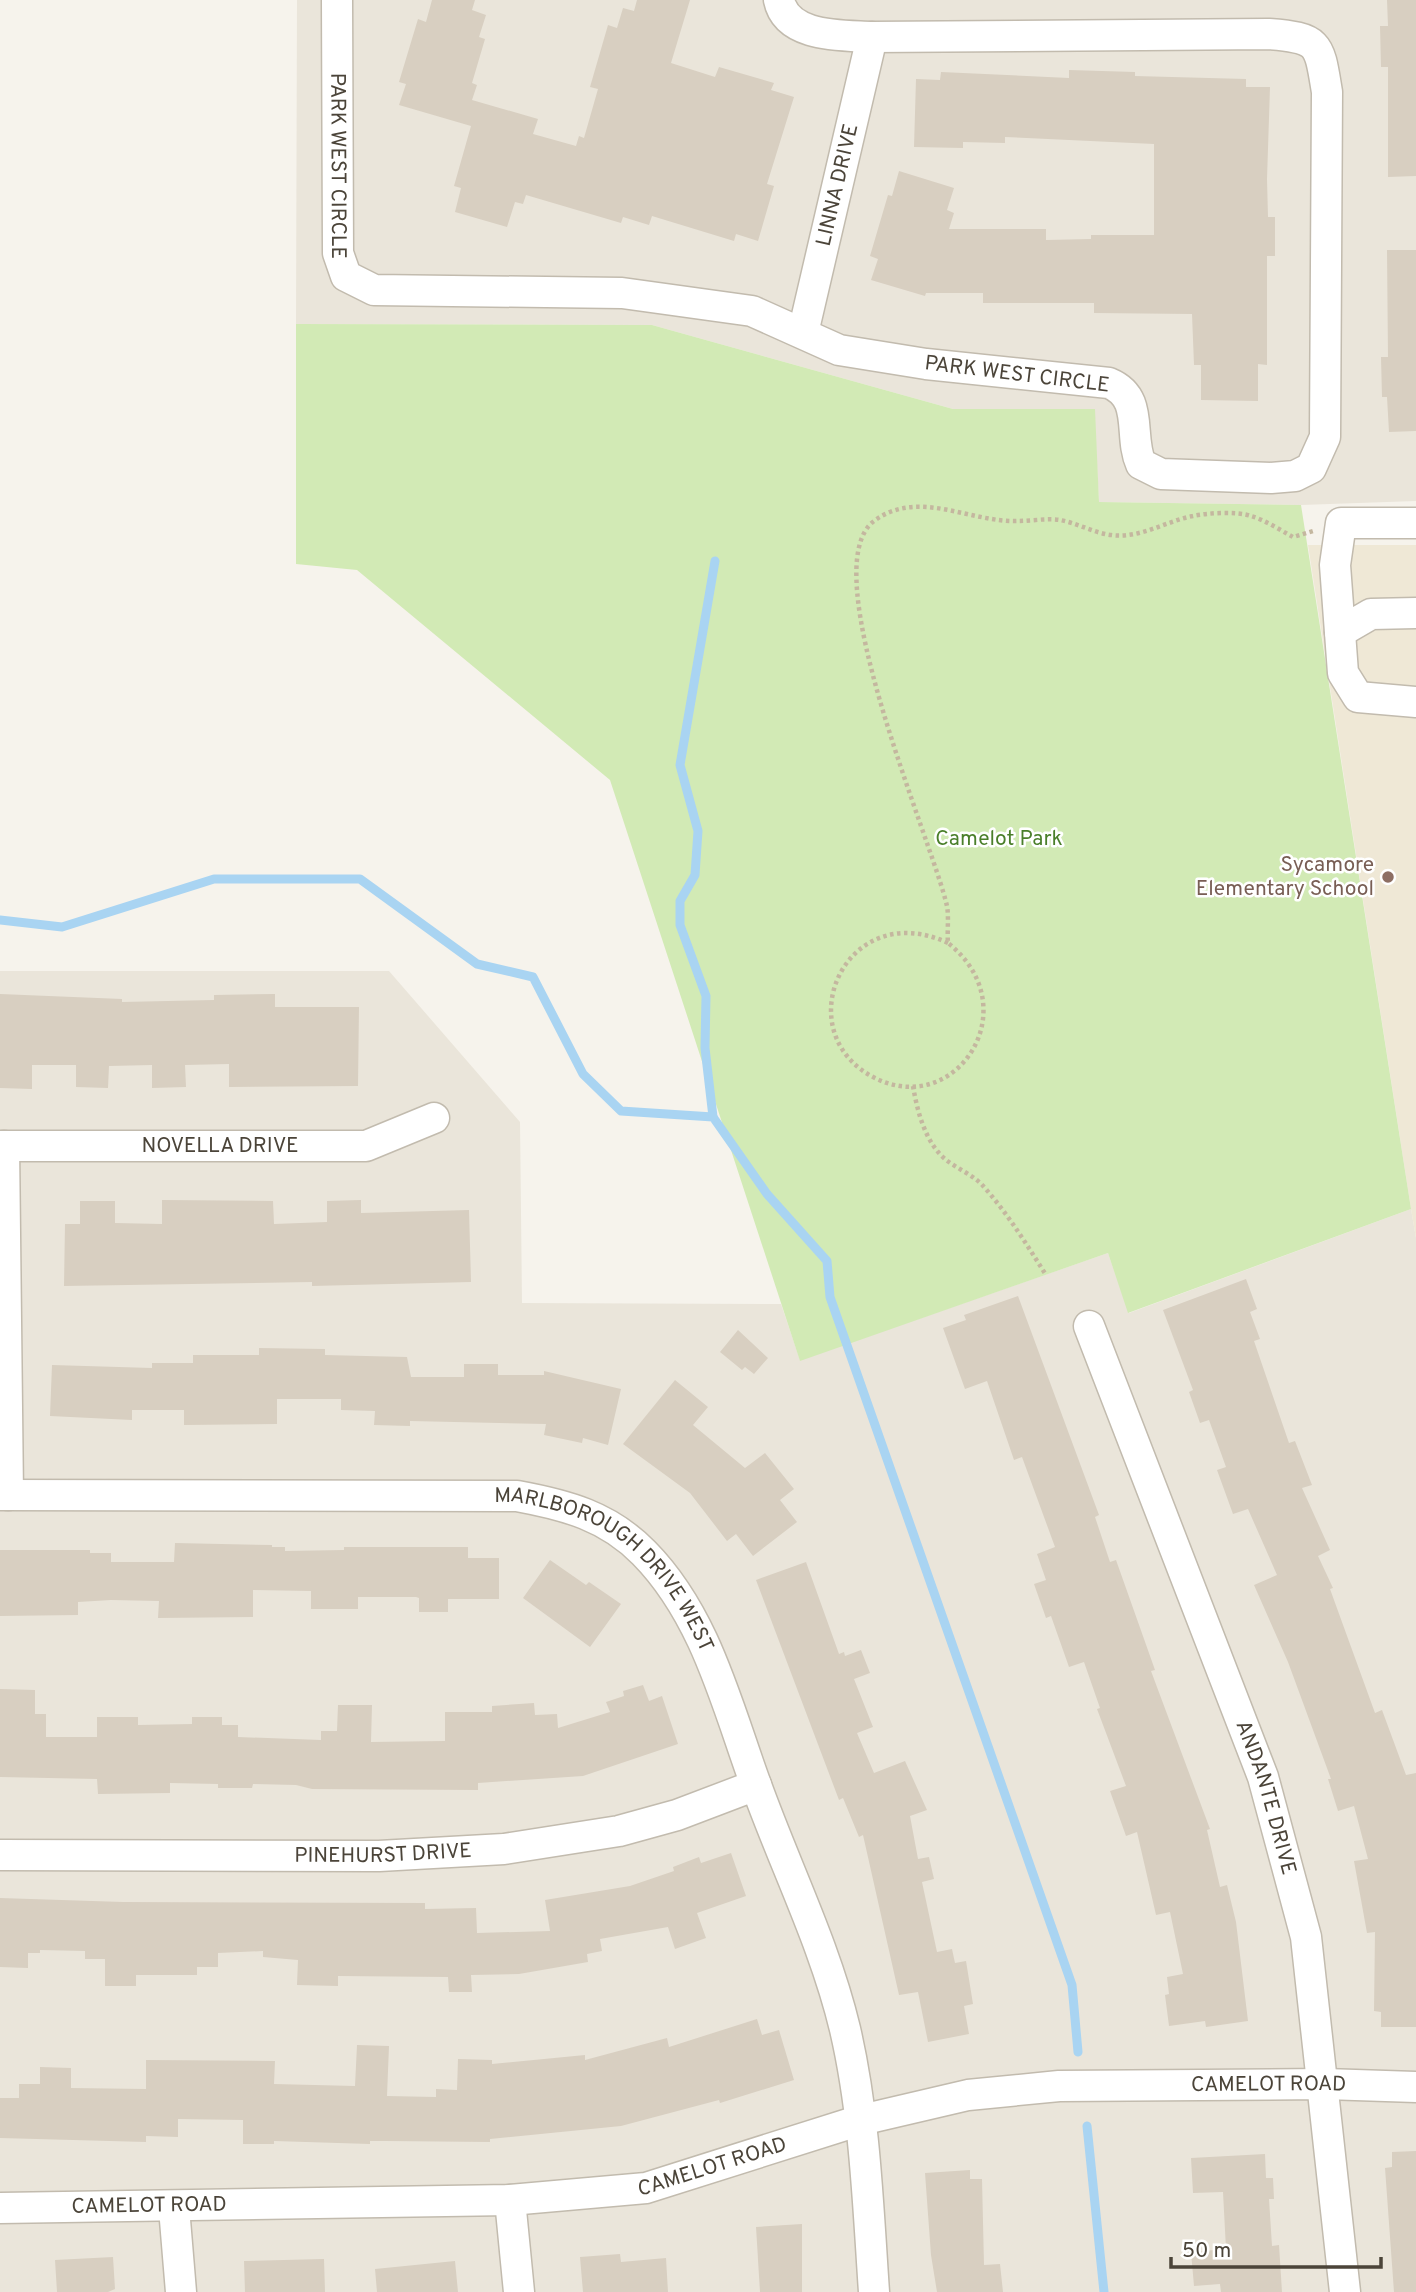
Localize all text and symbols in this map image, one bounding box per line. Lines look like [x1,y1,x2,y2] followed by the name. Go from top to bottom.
[324,73,352,259] street label: PARK WEST CIRCLE
[810,121,865,249] street label: LINNA DRIVE
[923,350,1111,400] street label: PARK WEST CIRCLE
[935,826,1063,853] park label: Camelot Park
[1196,852,1374,903] place label: Sycamore Elementary School
[1380,869,1396,885] marker: Sycamore Elementary School
[141,1133,299,1160] street label: NOVELLA DRIVE
[494,1482,719,1656] street label: MARLBOROUGH DRIVE WEST
[1229,1717,1302,1878] street label: ANDANTE DRIVE
[294,1837,472,1870] street label: PINEHURST DRIVE
[1191,2070,1347,2099] street label: CAMELOT ROAD
[637,2131,790,2202] street label: CAMELOT ROAD
[71,2191,227,2220] street label: CAMELOT ROAD
[1171,2226,1381,2270] scale bar
[1182,2238,1231,2265] text: 50 m

